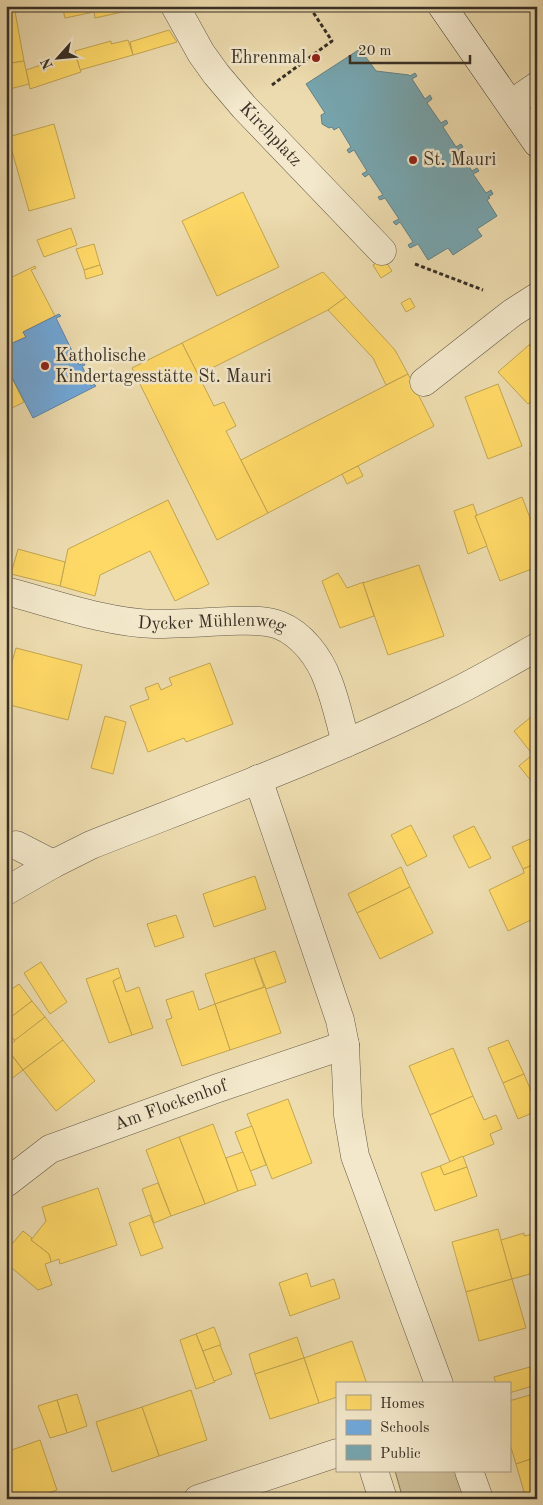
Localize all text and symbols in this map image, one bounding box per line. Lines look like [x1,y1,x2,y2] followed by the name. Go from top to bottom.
[32,32,82,82] north arrow
[350,32,470,64] scale bar
[358,44,392,59] text: 20 m
[230,49,306,67] place label: Ehrenmal
[310,52,322,64] marker: Ehrenmal
[39,55,56,71] text: N
[236,99,305,170] street label: Kirchplatz
[423,151,497,169] place label: St. Mauri
[407,154,419,166] marker: St. Mauri
[55,347,272,386] place label: Katholische Kindertagesstätte St. Mauri
[39,360,51,372] marker: Katholische Kindertagesstätte St. Mauri
[137,612,289,636] street label: Dycker Mühlenweg
[112,1076,231,1134] street label: Am Flockenhof
[336,1382,510,1472] legend
[380,1397,425,1412] text: Homes
[380,1421,429,1436] text: Schools
[380,1447,421,1462] text: Public

